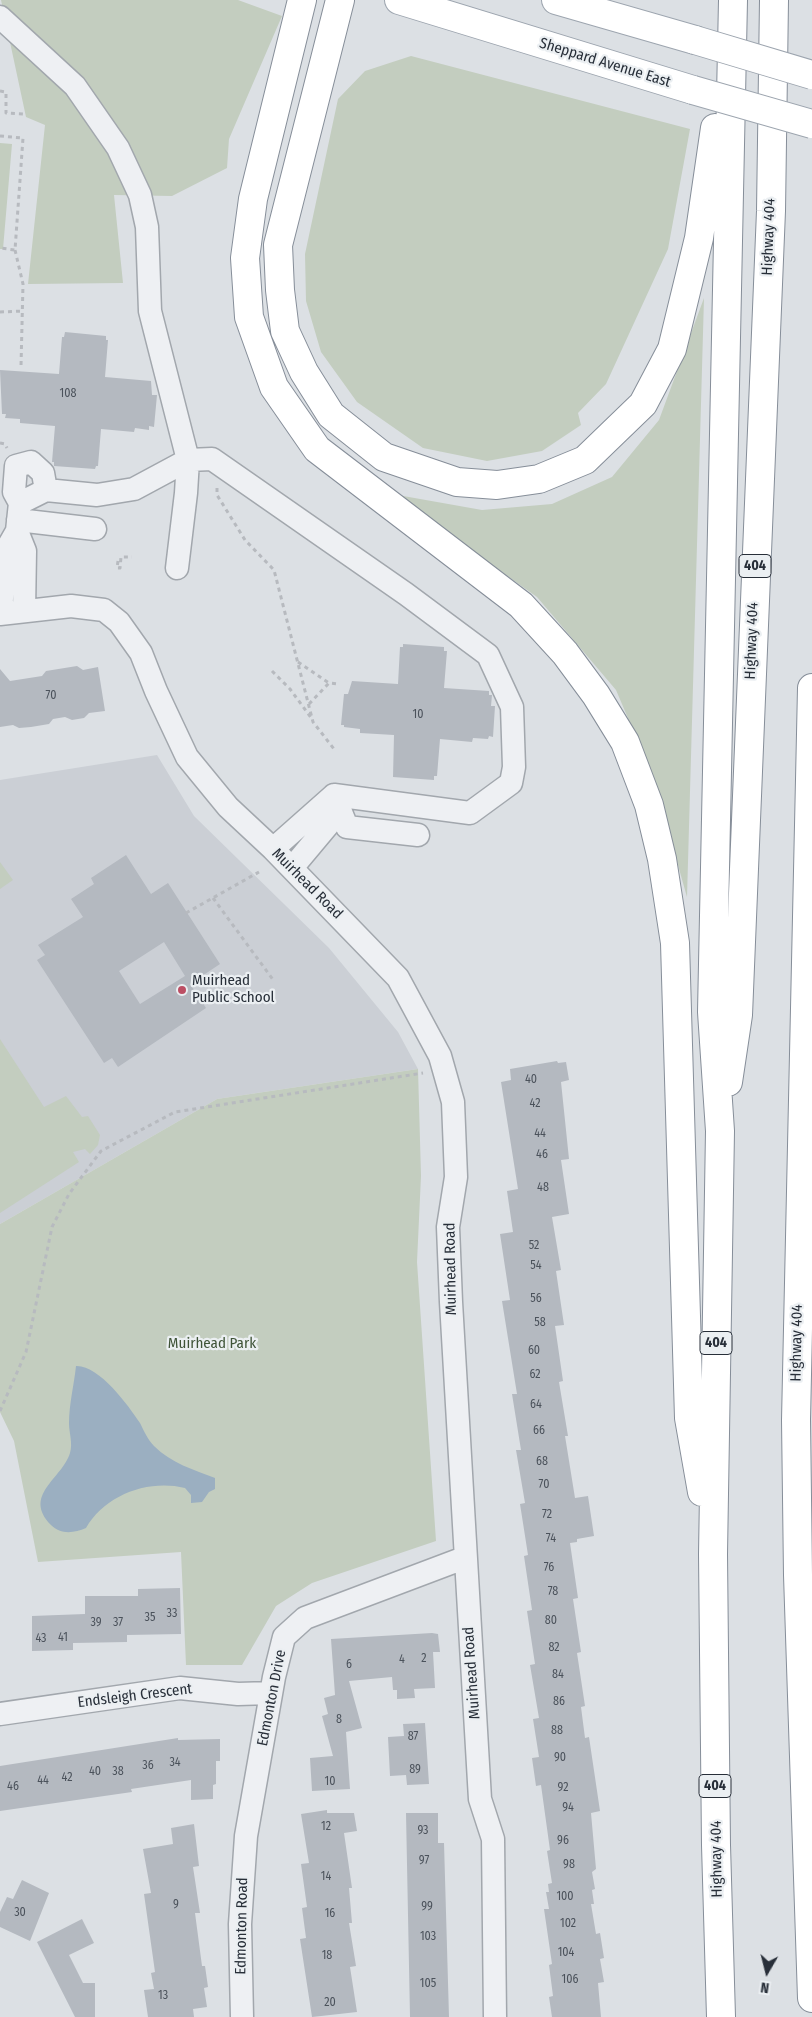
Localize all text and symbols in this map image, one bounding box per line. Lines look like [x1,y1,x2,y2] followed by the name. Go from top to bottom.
[537,34,673,92] street label: Sheppard Avenue East
[759,198,779,276] street label: Highway 404
[60,387,76,401] house number: 108
[739,554,771,578] road number: 404
[742,602,762,680] street label: Highway 404
[46,689,56,703] house number: 70
[413,708,423,722] house number: 10
[268,845,346,923] street label: Muirhead Road
[192,972,274,1007] place label: Muirhead Public School
[176,984,188,996] marker: Muirhead Public School
[525,1073,537,1087] house number: 40
[530,1097,540,1111] house number: 42
[534,1127,546,1141] house number: 44
[536,1148,548,1162] house number: 46
[537,1181,549,1195] house number: 48
[441,1222,461,1316] street label: Muirhead Road
[529,1239,539,1253] house number: 52
[530,1259,542,1273] house number: 54
[530,1292,542,1306] house number: 56
[787,1304,807,1382] street label: Highway 404
[534,1316,546,1330] house number: 58
[700,1332,732,1355] road number: 404
[168,1335,256,1353] park label: Muirhead Park
[528,1344,540,1358] house number: 60
[529,1368,541,1382] house number: 62
[530,1398,542,1412] house number: 64
[533,1424,545,1438] house number: 66
[536,1455,548,1469] house number: 68
[539,1478,549,1492] house number: 70
[542,1508,552,1522] house number: 72
[546,1532,556,1546] house number: 74
[544,1561,554,1575] house number: 76
[548,1585,558,1599] house number: 78
[167,1607,177,1621] house number: 33
[145,1611,155,1625] house number: 35
[545,1614,557,1628] house number: 80
[90,1616,102,1630] house number: 39
[113,1616,123,1630] house number: 37
[460,1626,484,1720] street label: Muirhead Road
[58,1631,68,1645] house number: 41
[35,1632,47,1646] house number: 43
[548,1641,560,1655] house number: 82
[254,1648,290,1748] street label: Edmonton Drive
[421,1652,427,1666] house number: 2
[399,1653,405,1667] house number: 4
[346,1658,352,1672] house number: 6
[552,1668,564,1682] house number: 84
[77,1680,193,1712] street label: Endsleigh Crescent
[553,1695,565,1709] house number: 86
[336,1713,342,1727] house number: 8
[551,1724,563,1738] house number: 88
[408,1730,418,1744] house number: 87
[554,1751,566,1765] house number: 90
[169,1756,181,1770] house number: 34
[142,1759,154,1773] house number: 36
[409,1763,421,1777] house number: 89
[89,1765,101,1779] house number: 40
[112,1765,124,1779] house number: 38
[62,1771,72,1785] house number: 42
[37,1774,49,1788] house number: 44
[699,1774,731,1798] road number: 404
[325,1775,335,1789] house number: 10
[7,1780,19,1794] house number: 46
[558,1781,568,1795] house number: 92
[562,1801,574,1815] house number: 94
[321,1820,331,1834] house number: 12
[707,1820,727,1898] street label: Highway 404
[417,1824,429,1838] house number: 93
[557,1834,569,1848] house number: 96
[419,1854,429,1868] house number: 97
[563,1858,575,1872] house number: 98
[321,1870,331,1884] house number: 14
[232,1877,252,1975] street label: Edmonton Road
[556,1890,574,1904] house number: 100
[173,1898,179,1912] house number: 9
[421,1900,433,1914] house number: 99
[14,1906,26,1920] house number: 30
[325,1907,335,1921] house number: 16
[560,1917,576,1931] house number: 102
[420,1930,436,1944] house number: 103
[558,1946,574,1960] house number: 104
[742,1947,792,1997] north arrow
[322,1949,332,1963] house number: 18
[562,1973,578,1987] house number: 106
[420,1977,436,1991] house number: 105
[760,1978,770,1996] text: N
[158,1989,168,2003] house number: 13
[324,1996,336,2010] house number: 20

